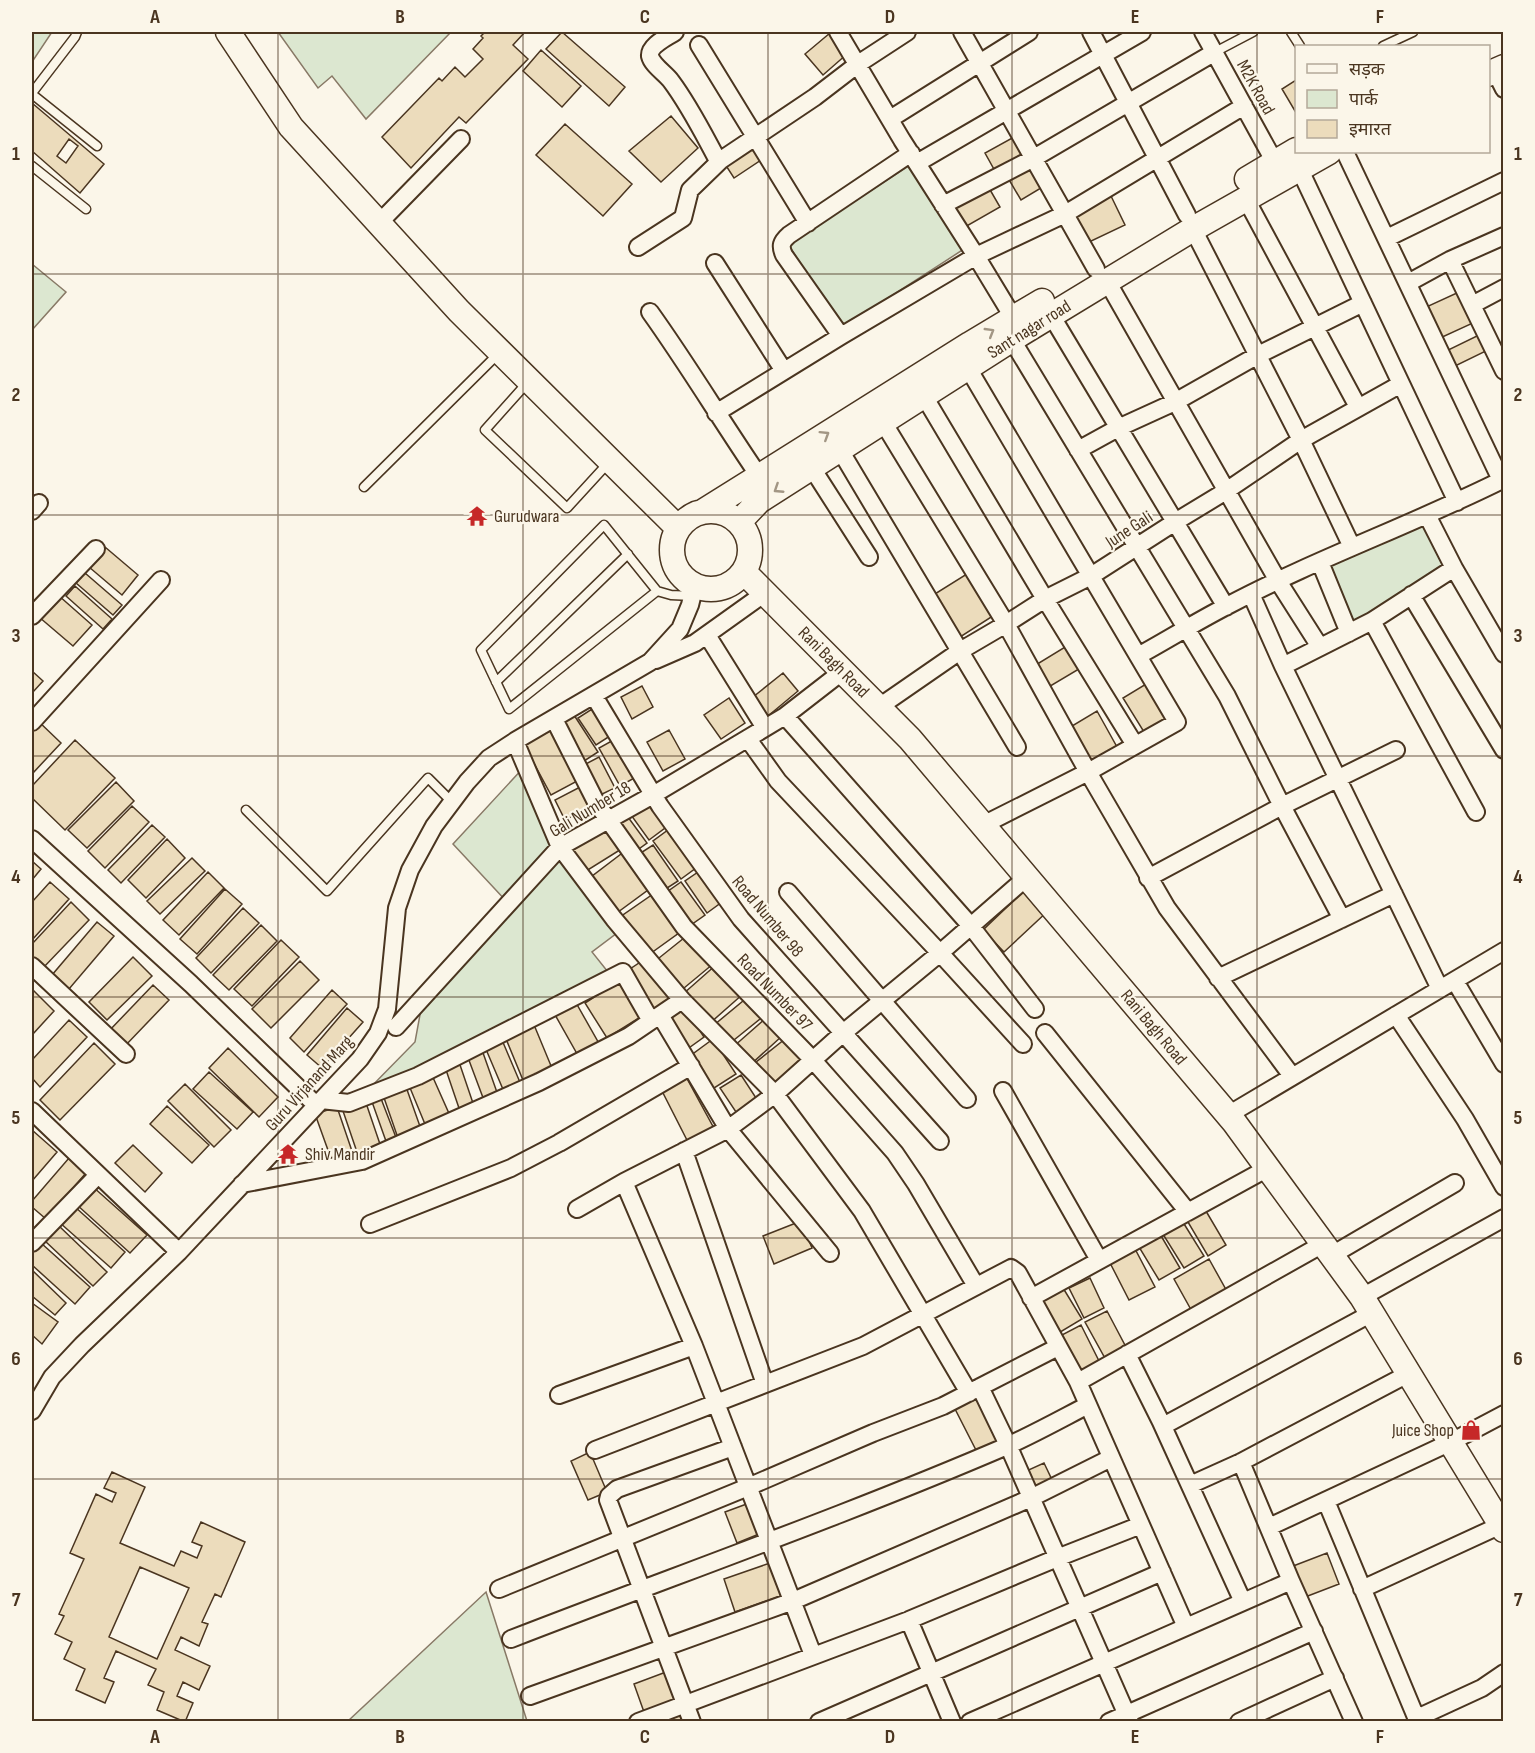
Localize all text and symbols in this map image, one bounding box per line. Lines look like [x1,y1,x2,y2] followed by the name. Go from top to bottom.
[149,5,160,29] text: A
[395,5,405,29] text: B
[640,5,650,29] text: C
[885,5,895,29] text: D
[1131,5,1139,29] text: E
[1376,5,1384,29] text: F
[1295,45,1490,153] legend
[1232,56,1279,118] street label: M2K Road
[1349,59,1386,80] text: सड़क
[1349,88,1379,110] text: पार्क
[1349,119,1392,140] text: इमारत
[12,142,20,166] text: 1
[1514,142,1522,166] text: 1
[984,296,1075,363] street label: Sant nagar road
[984,328,994,340] one-way arrow
[12,383,20,407] text: 2
[1514,383,1522,407] text: 2
[819,431,829,443] one-way arrow
[774,482,784,494] one-way arrow
[465,504,489,528] temple icon: Gurudwara
[494,506,559,527] place label: Gurudwara
[1101,506,1157,553] street label: June Gali
[794,623,873,702] street label: Rani Bagh Road
[12,624,21,648] text: 3
[1514,624,1523,648] text: 3
[546,777,635,842] street label: Gali Number 18
[11,865,21,889] text: 4
[1513,865,1523,889] text: 4
[728,871,808,961] street label: Road Number 98
[733,949,817,1036] street label: Road Number 97
[1116,985,1191,1069] street label: Rani Bagh Road
[261,1031,358,1135] street label: Guru Virjanand Marg
[12,1106,21,1130] text: 5
[1514,1106,1523,1130] text: 5
[276,1142,300,1166] temple icon: Shiv Mandir
[305,1144,375,1165] place label: Shiv Mandir
[11,1347,21,1371] text: 6
[1513,1347,1523,1371] text: 6
[1459,1418,1483,1442] shop icon: Juice Shop
[1391,1420,1454,1441] place label: Juice Shop
[12,1588,21,1612] text: 7
[1514,1588,1523,1612] text: 7
[149,1725,160,1749] text: A
[395,1725,405,1749] text: B
[640,1725,650,1749] text: C
[885,1725,895,1749] text: D
[1131,1725,1139,1749] text: E
[1376,1725,1384,1749] text: F

